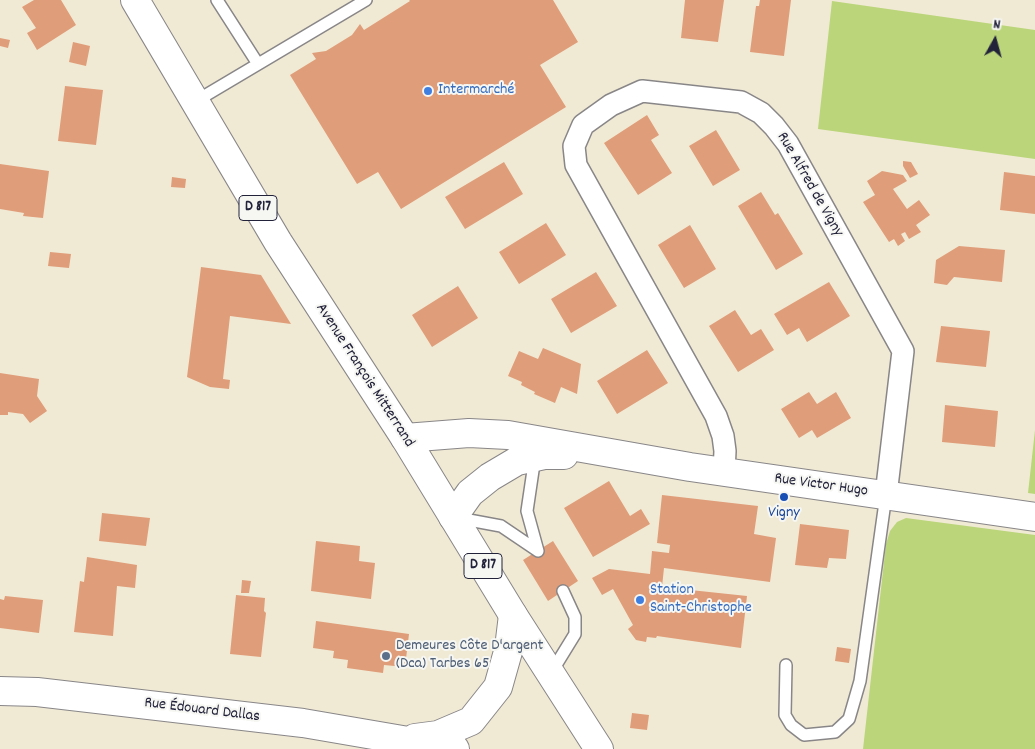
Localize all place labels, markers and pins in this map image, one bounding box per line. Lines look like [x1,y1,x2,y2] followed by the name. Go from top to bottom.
[438,81,514,101] place label: Intermarché
[422,85,434,97] marker: Intermarché
[778,491,790,503] marker: Vigny
[768,504,800,524] place label: Vigny
[650,581,752,619] place label: Station Saint-Christophe
[634,594,646,606] marker: Station Saint-Christophe
[396,637,543,675] place label: Demeures Côte D'argent (Dca) Tarbes 65
[380,650,392,662] marker: Demeures Côte D'argent (Dca) Tarbes 65

